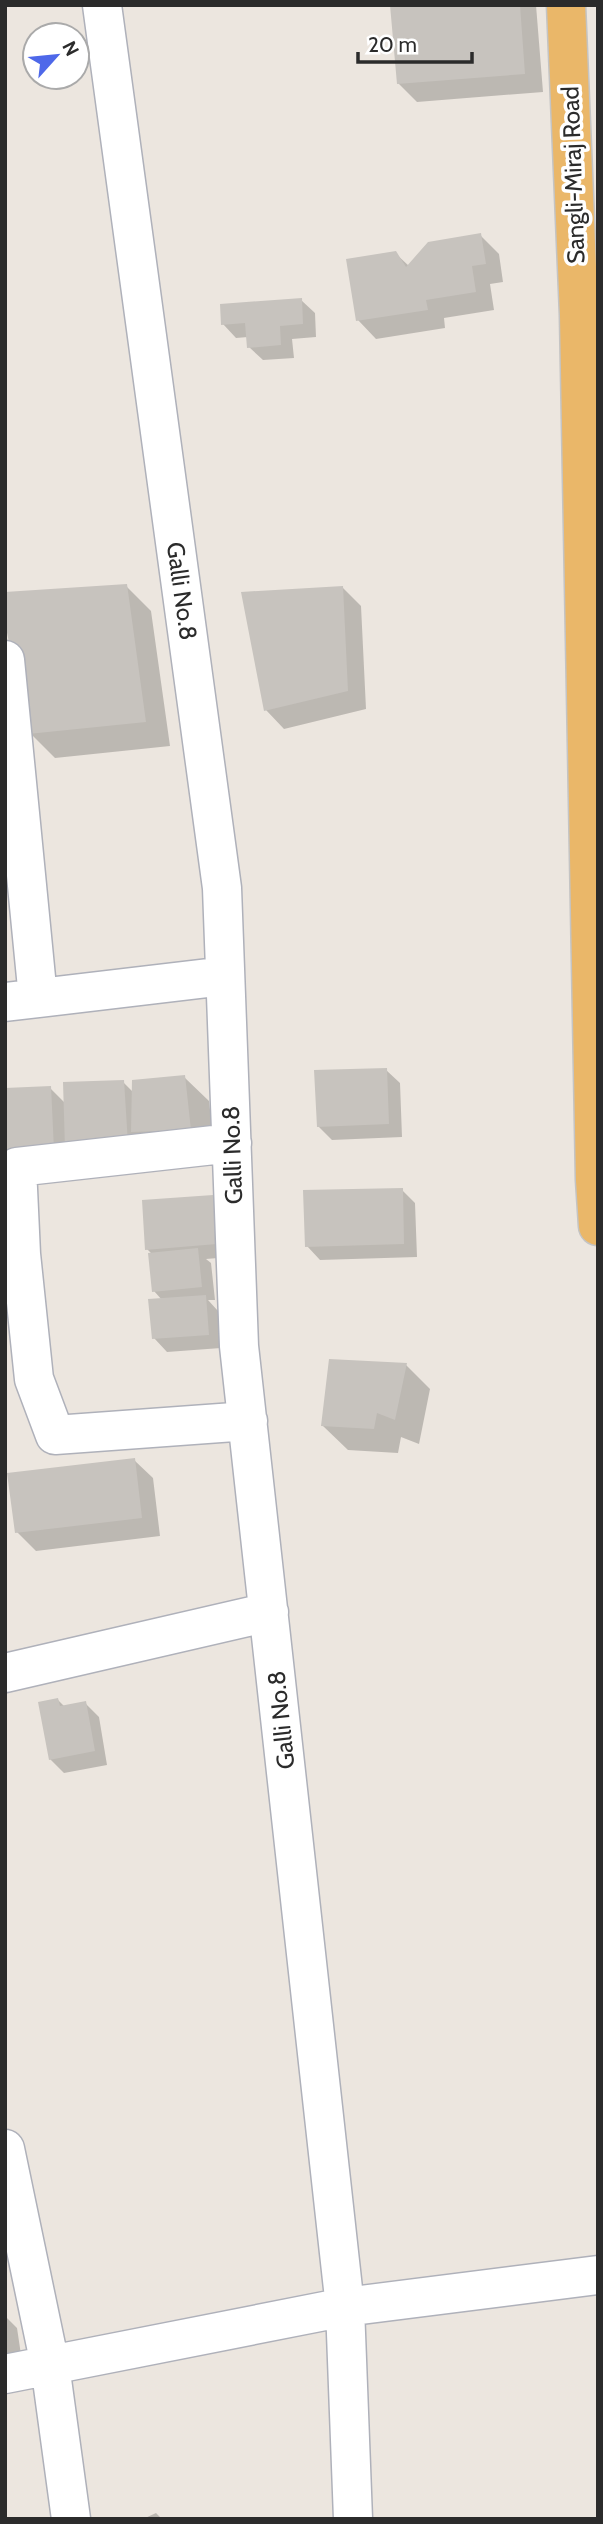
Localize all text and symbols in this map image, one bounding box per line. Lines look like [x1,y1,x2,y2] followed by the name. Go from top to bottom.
[21,21,91,91] north arrow
[358,21,472,65] scale bar
[368,32,417,57] text: 20 m
[57,37,84,60] text: N
[555,86,591,264] street label: Sangli-Miraj Road
[161,540,203,642] street label: Galli No.8
[216,1105,248,1205] street label: Galli No.8
[261,1669,301,1771] street label: Galli No.8

